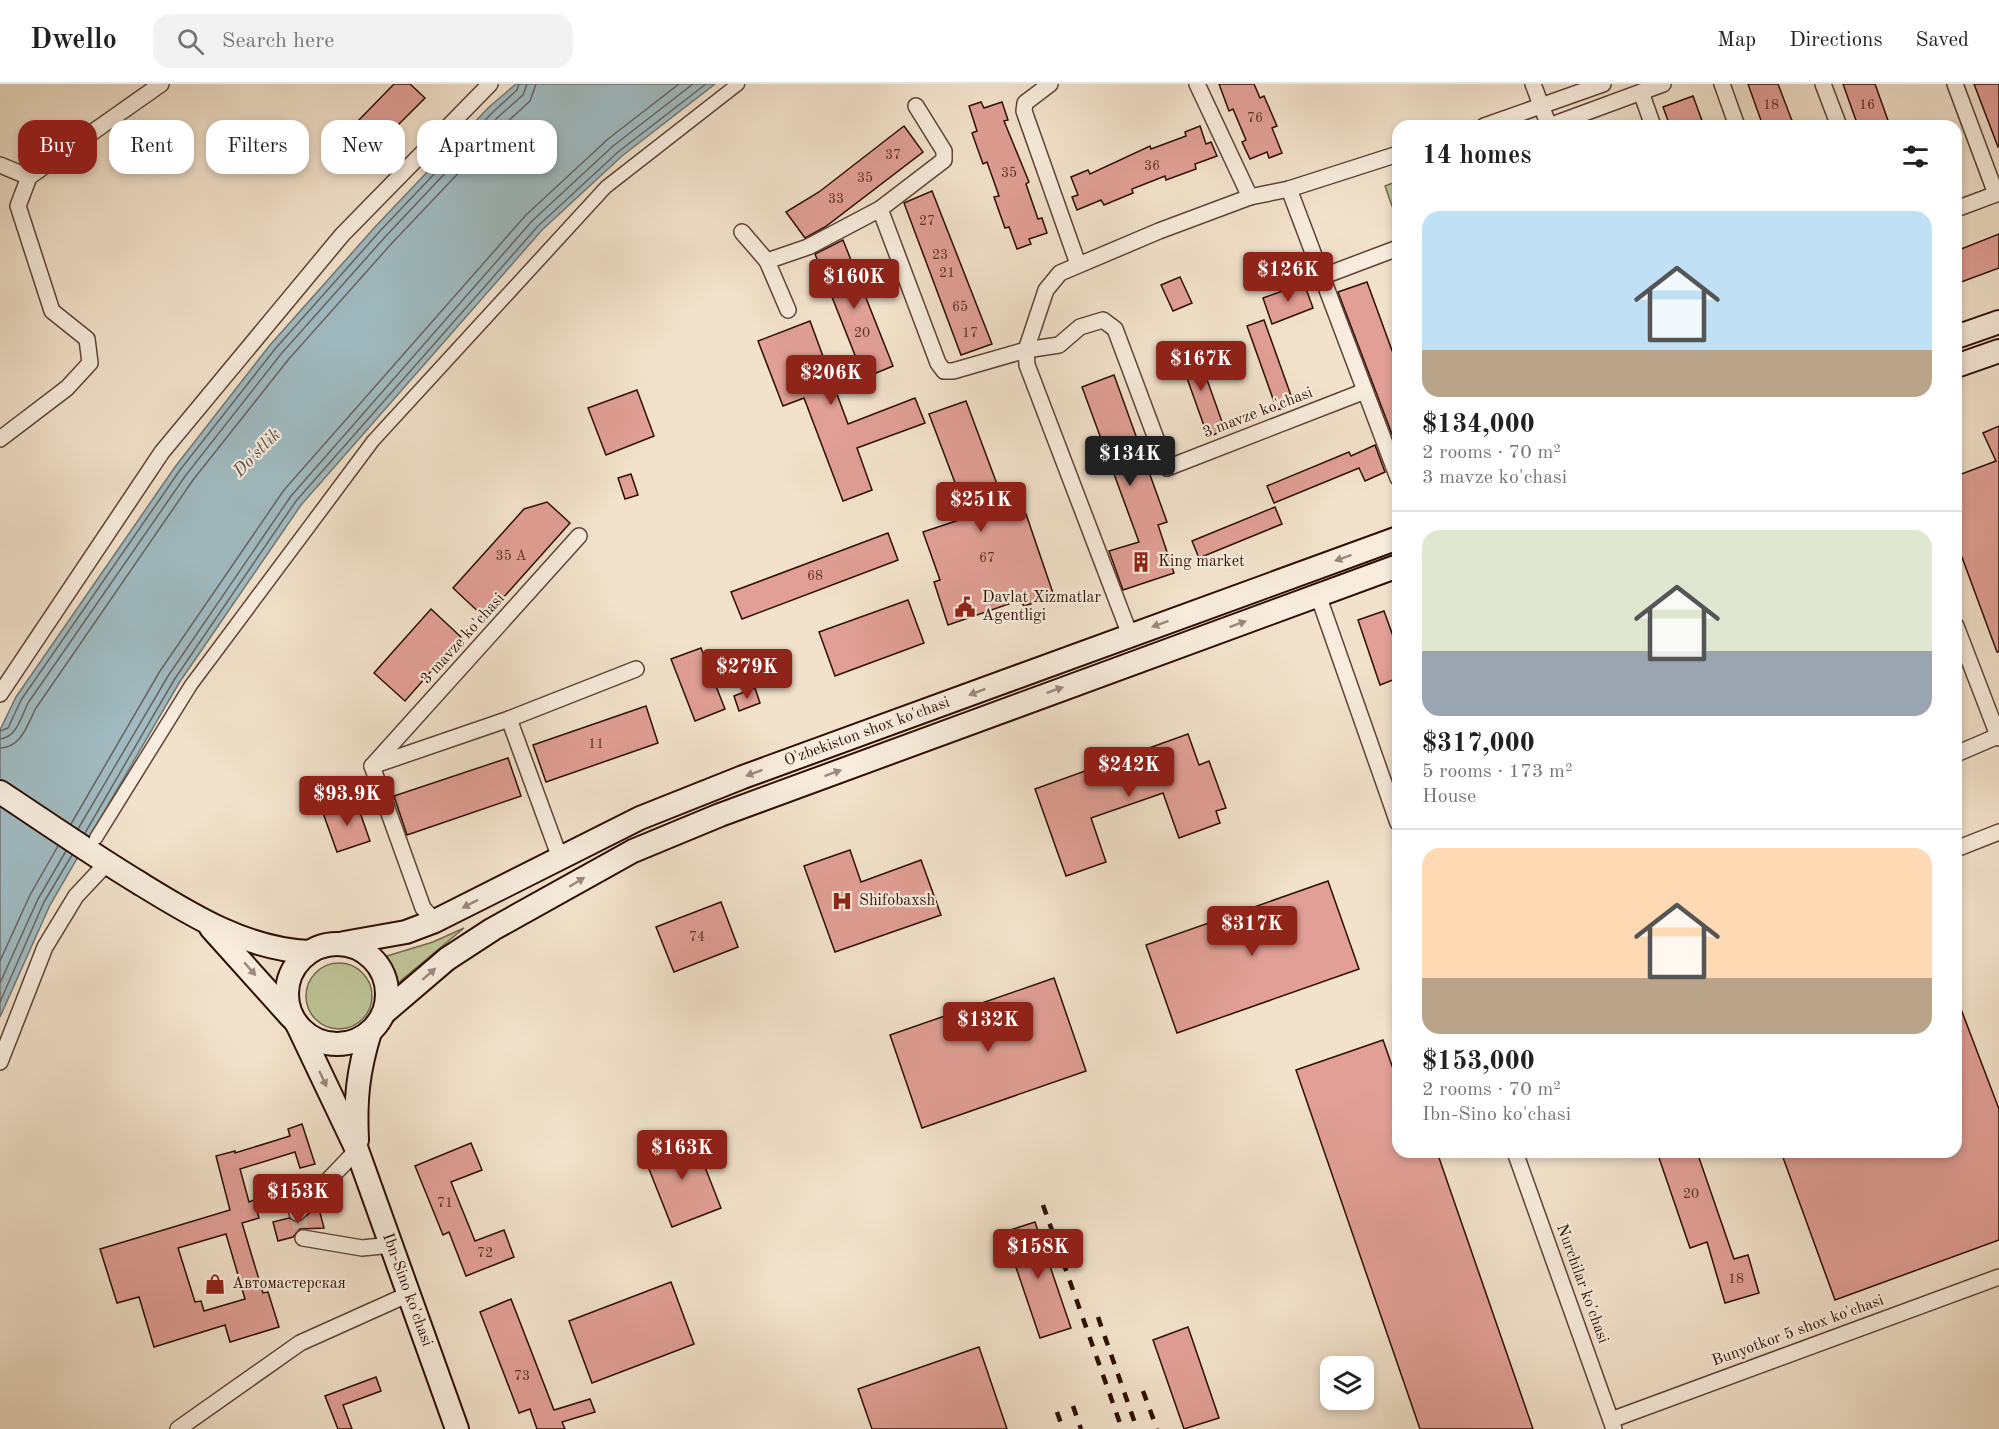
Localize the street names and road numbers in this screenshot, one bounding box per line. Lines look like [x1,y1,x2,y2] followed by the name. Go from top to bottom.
[1201,385,1315,441] street label: 3 mavze ko'chasi
[418,590,508,688] street label: 3 mavze ko'chasi
[782,695,952,769] street label: O'zbekiston shox ko'chasi
[1553,1222,1611,1346] street label: Nurchilar ko'chasi
[379,1231,435,1349] street label: Ibn-Sino ko'chasi
[1710,1292,1886,1370] street label: Bunyotkor 5 shox ko'chasi

